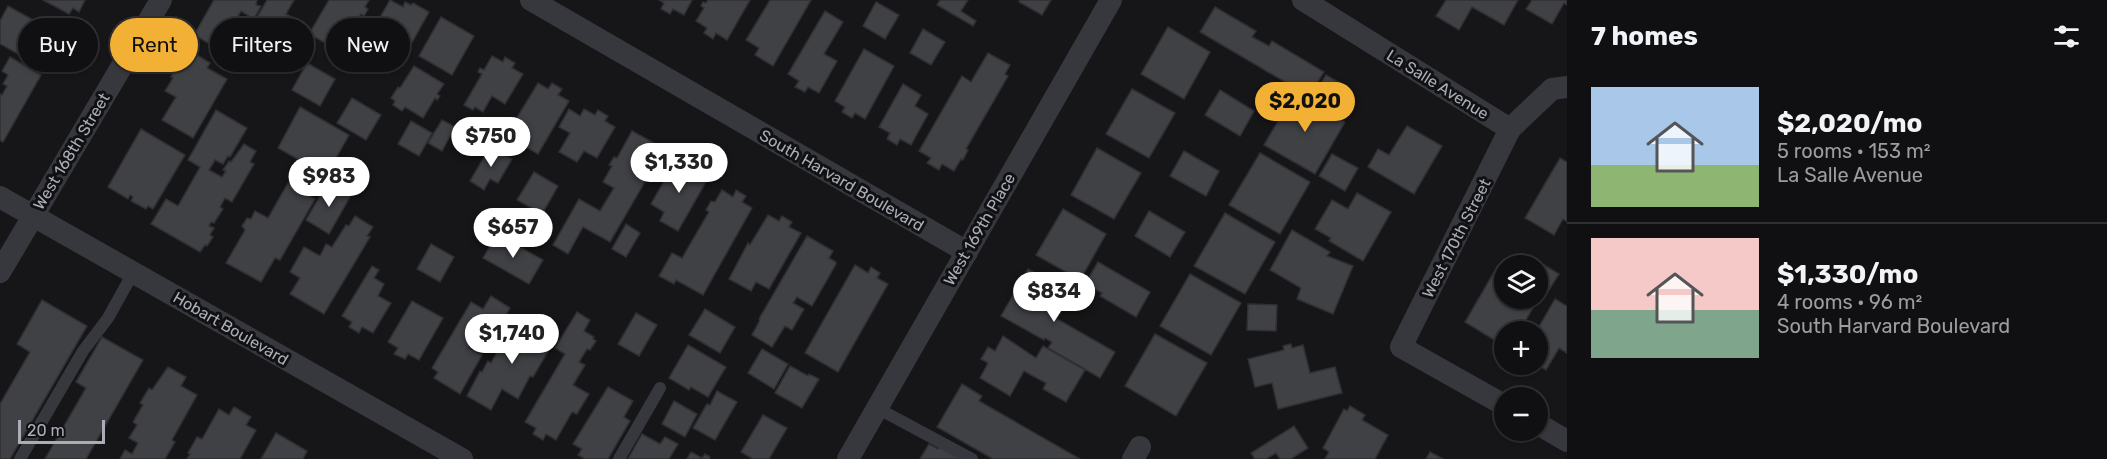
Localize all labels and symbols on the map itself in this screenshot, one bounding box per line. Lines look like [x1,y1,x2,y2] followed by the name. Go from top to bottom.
[1383,45,1492,123] street label: La Salle Avenue
[1256,82,1354,133] pin: $2,020
[29,90,114,213] street label: West 168th Street
[455,117,527,168] pin: $750
[756,126,927,235] street label: South Harvard Boulevard
[630,143,728,194] pin: $1,330
[293,157,365,208] pin: $983
[940,170,1019,289] street label: West 169th Place
[1418,175,1495,301] street label: West 170th Street
[477,208,549,259] pin: $657
[1018,272,1090,323] pin: $834
[170,288,292,369] street label: Hobart Boulevard
[463,314,561,365] pin: $1,740
[18,417,105,444] scale bar

